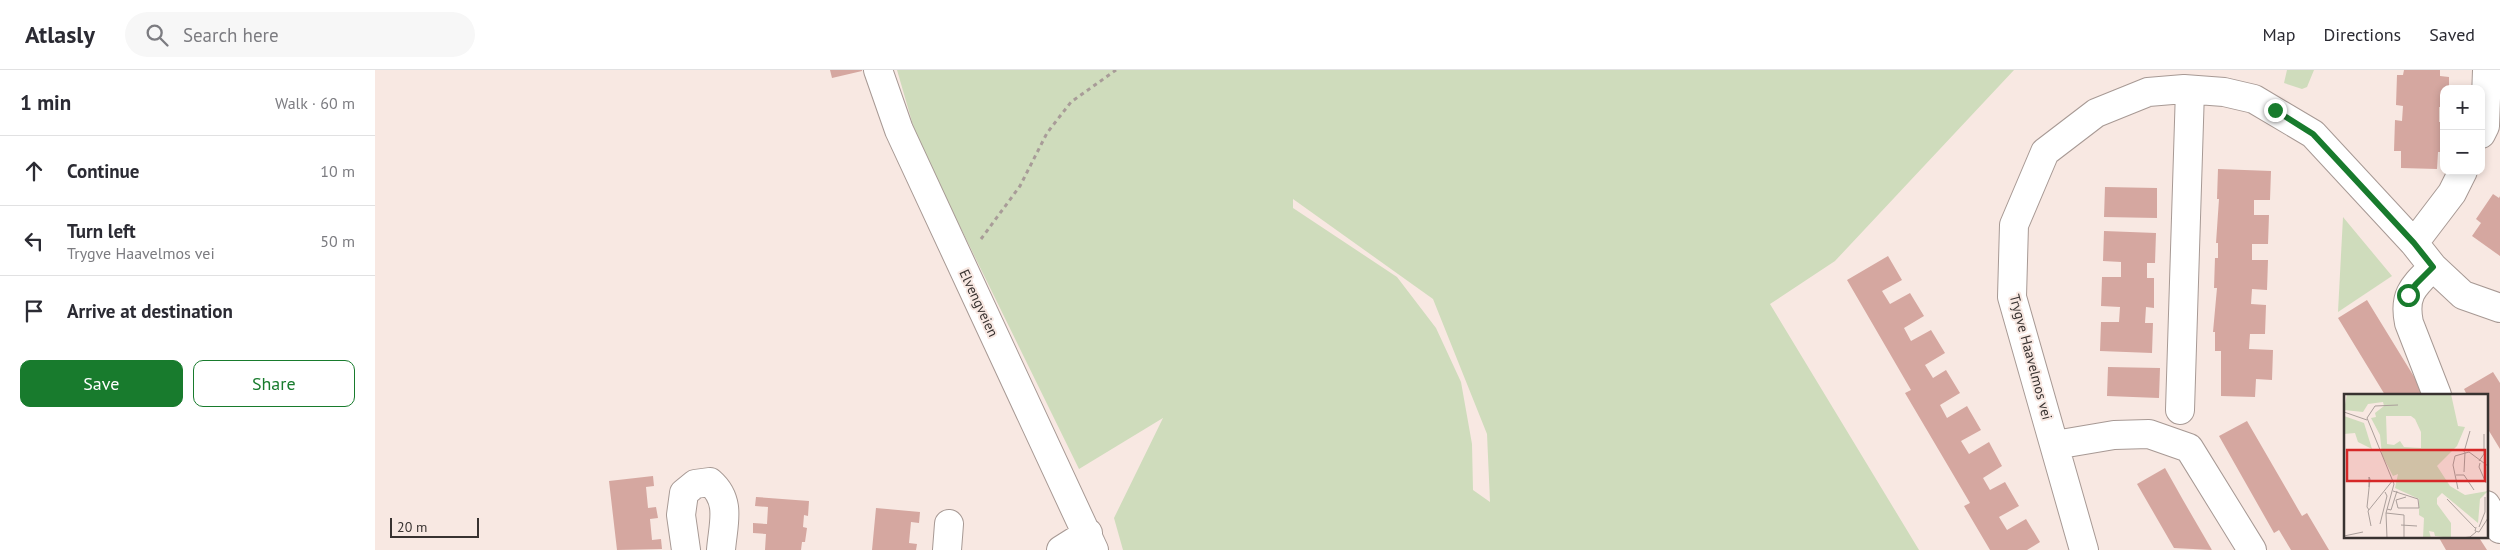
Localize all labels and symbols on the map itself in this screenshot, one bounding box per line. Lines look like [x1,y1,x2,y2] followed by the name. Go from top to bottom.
[2264,99,2287,122] route end
[955,266,1003,340] street label: Elvengveien
[2397,284,2420,307] route start
[2006,292,2056,422] street label: Trygve Haavelmos vei
[2344,394,2487,538] inset map
[390,515,479,538] scale bar

